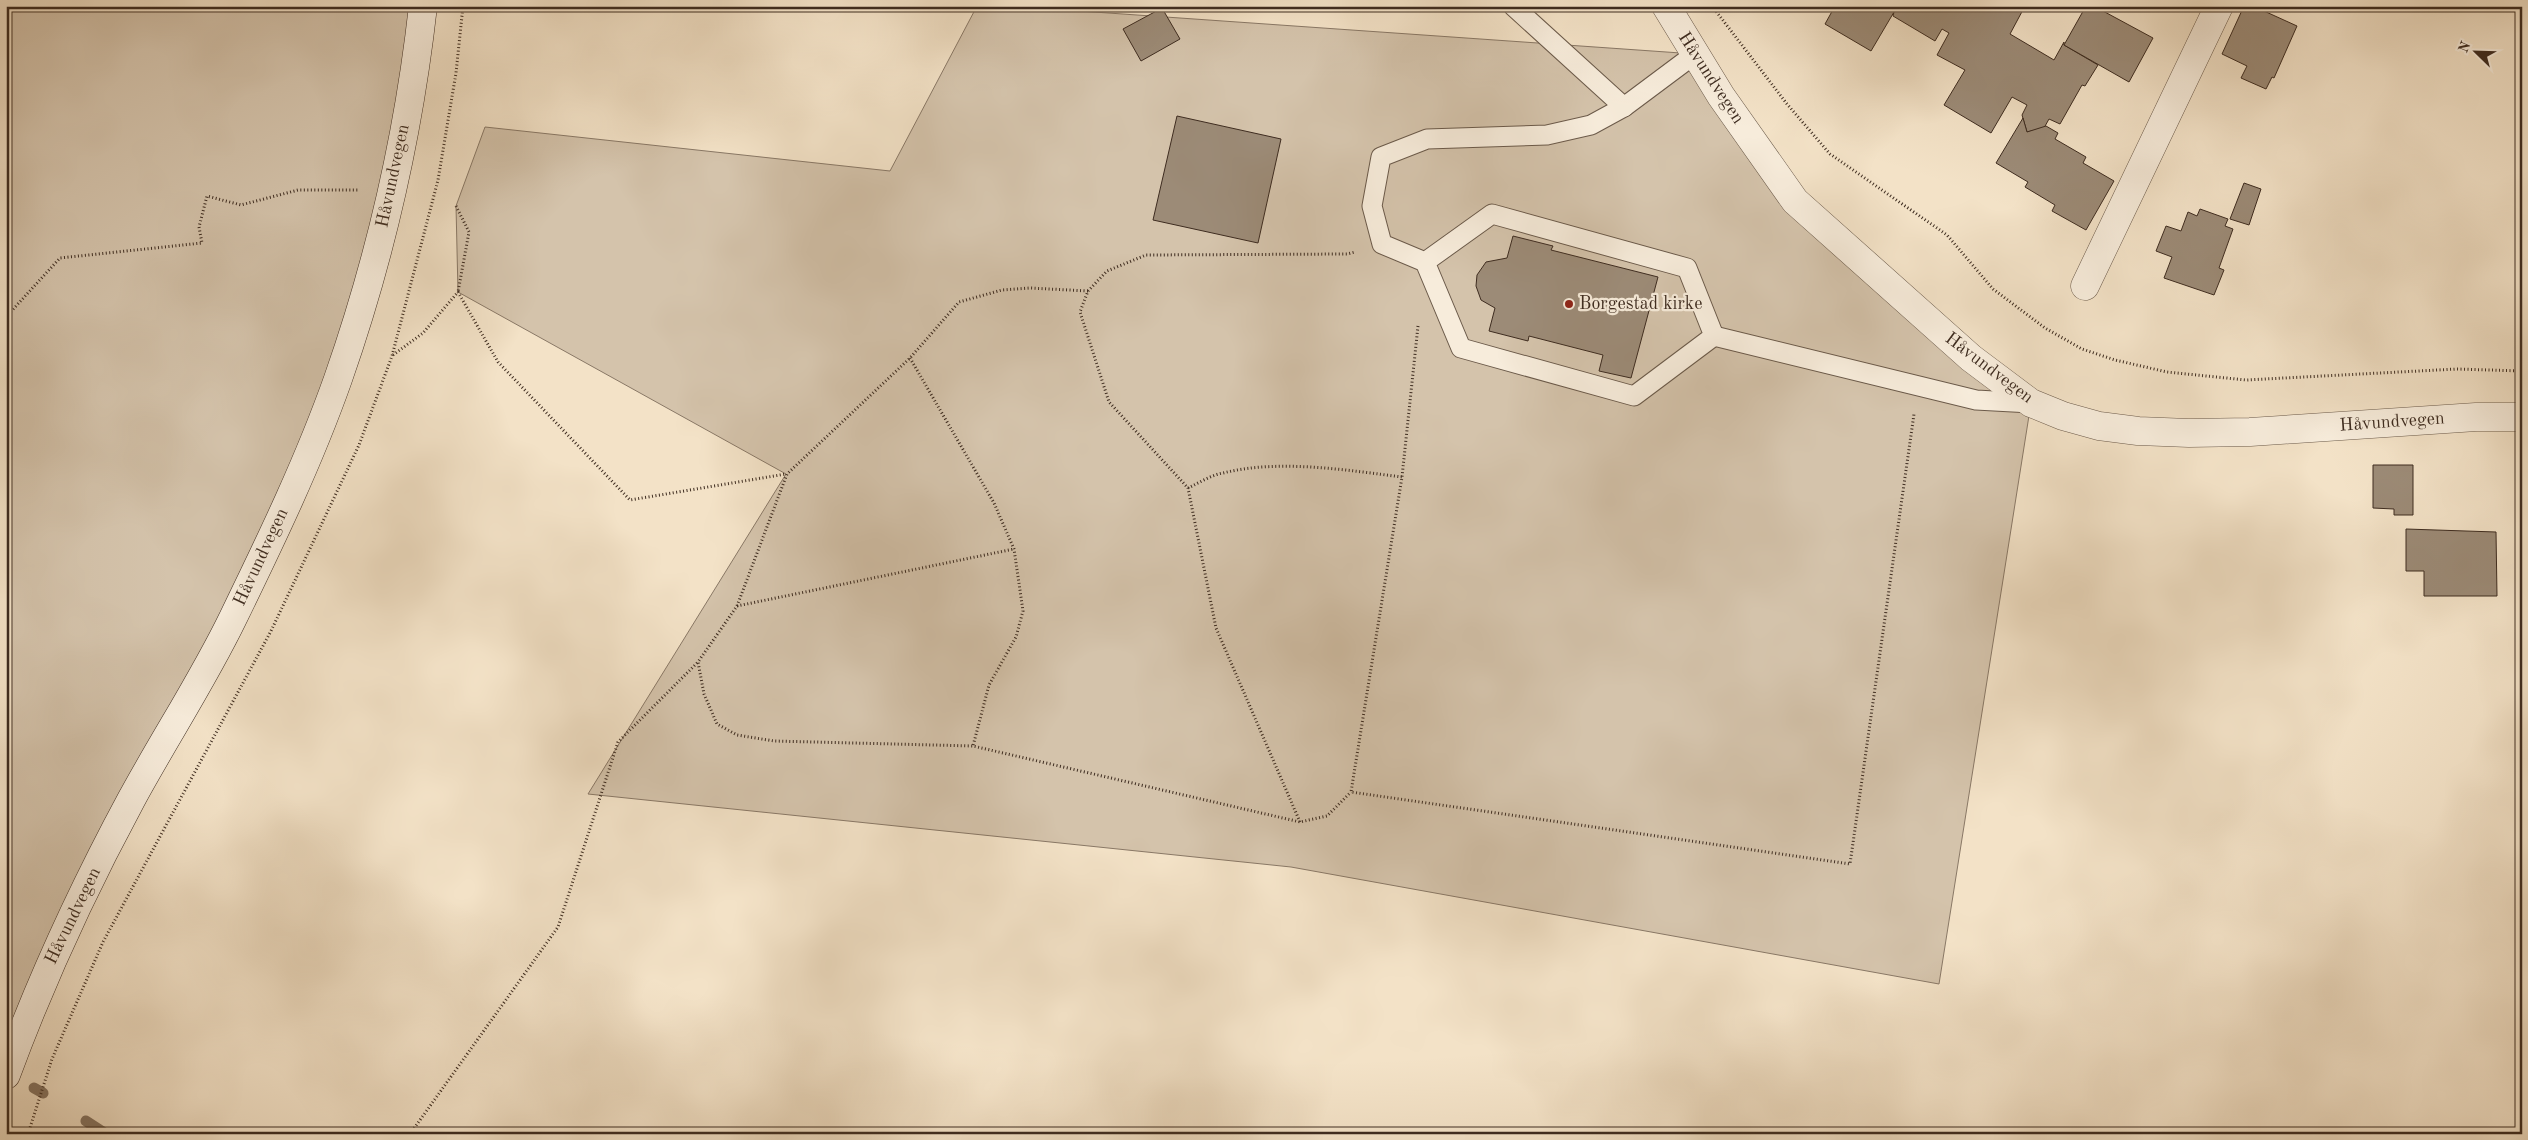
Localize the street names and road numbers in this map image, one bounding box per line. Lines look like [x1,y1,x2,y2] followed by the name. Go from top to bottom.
[1675,29,1747,127] street label: Håvundvegen
[373,122,413,229] street label: Håvundvegen
[1941,329,2037,407] street label: Håvundvegen
[2339,409,2445,435] street label: Håvundvegen
[231,505,292,609] street label: Håvundvegen
[42,864,104,967] street label: Håvundvegen

